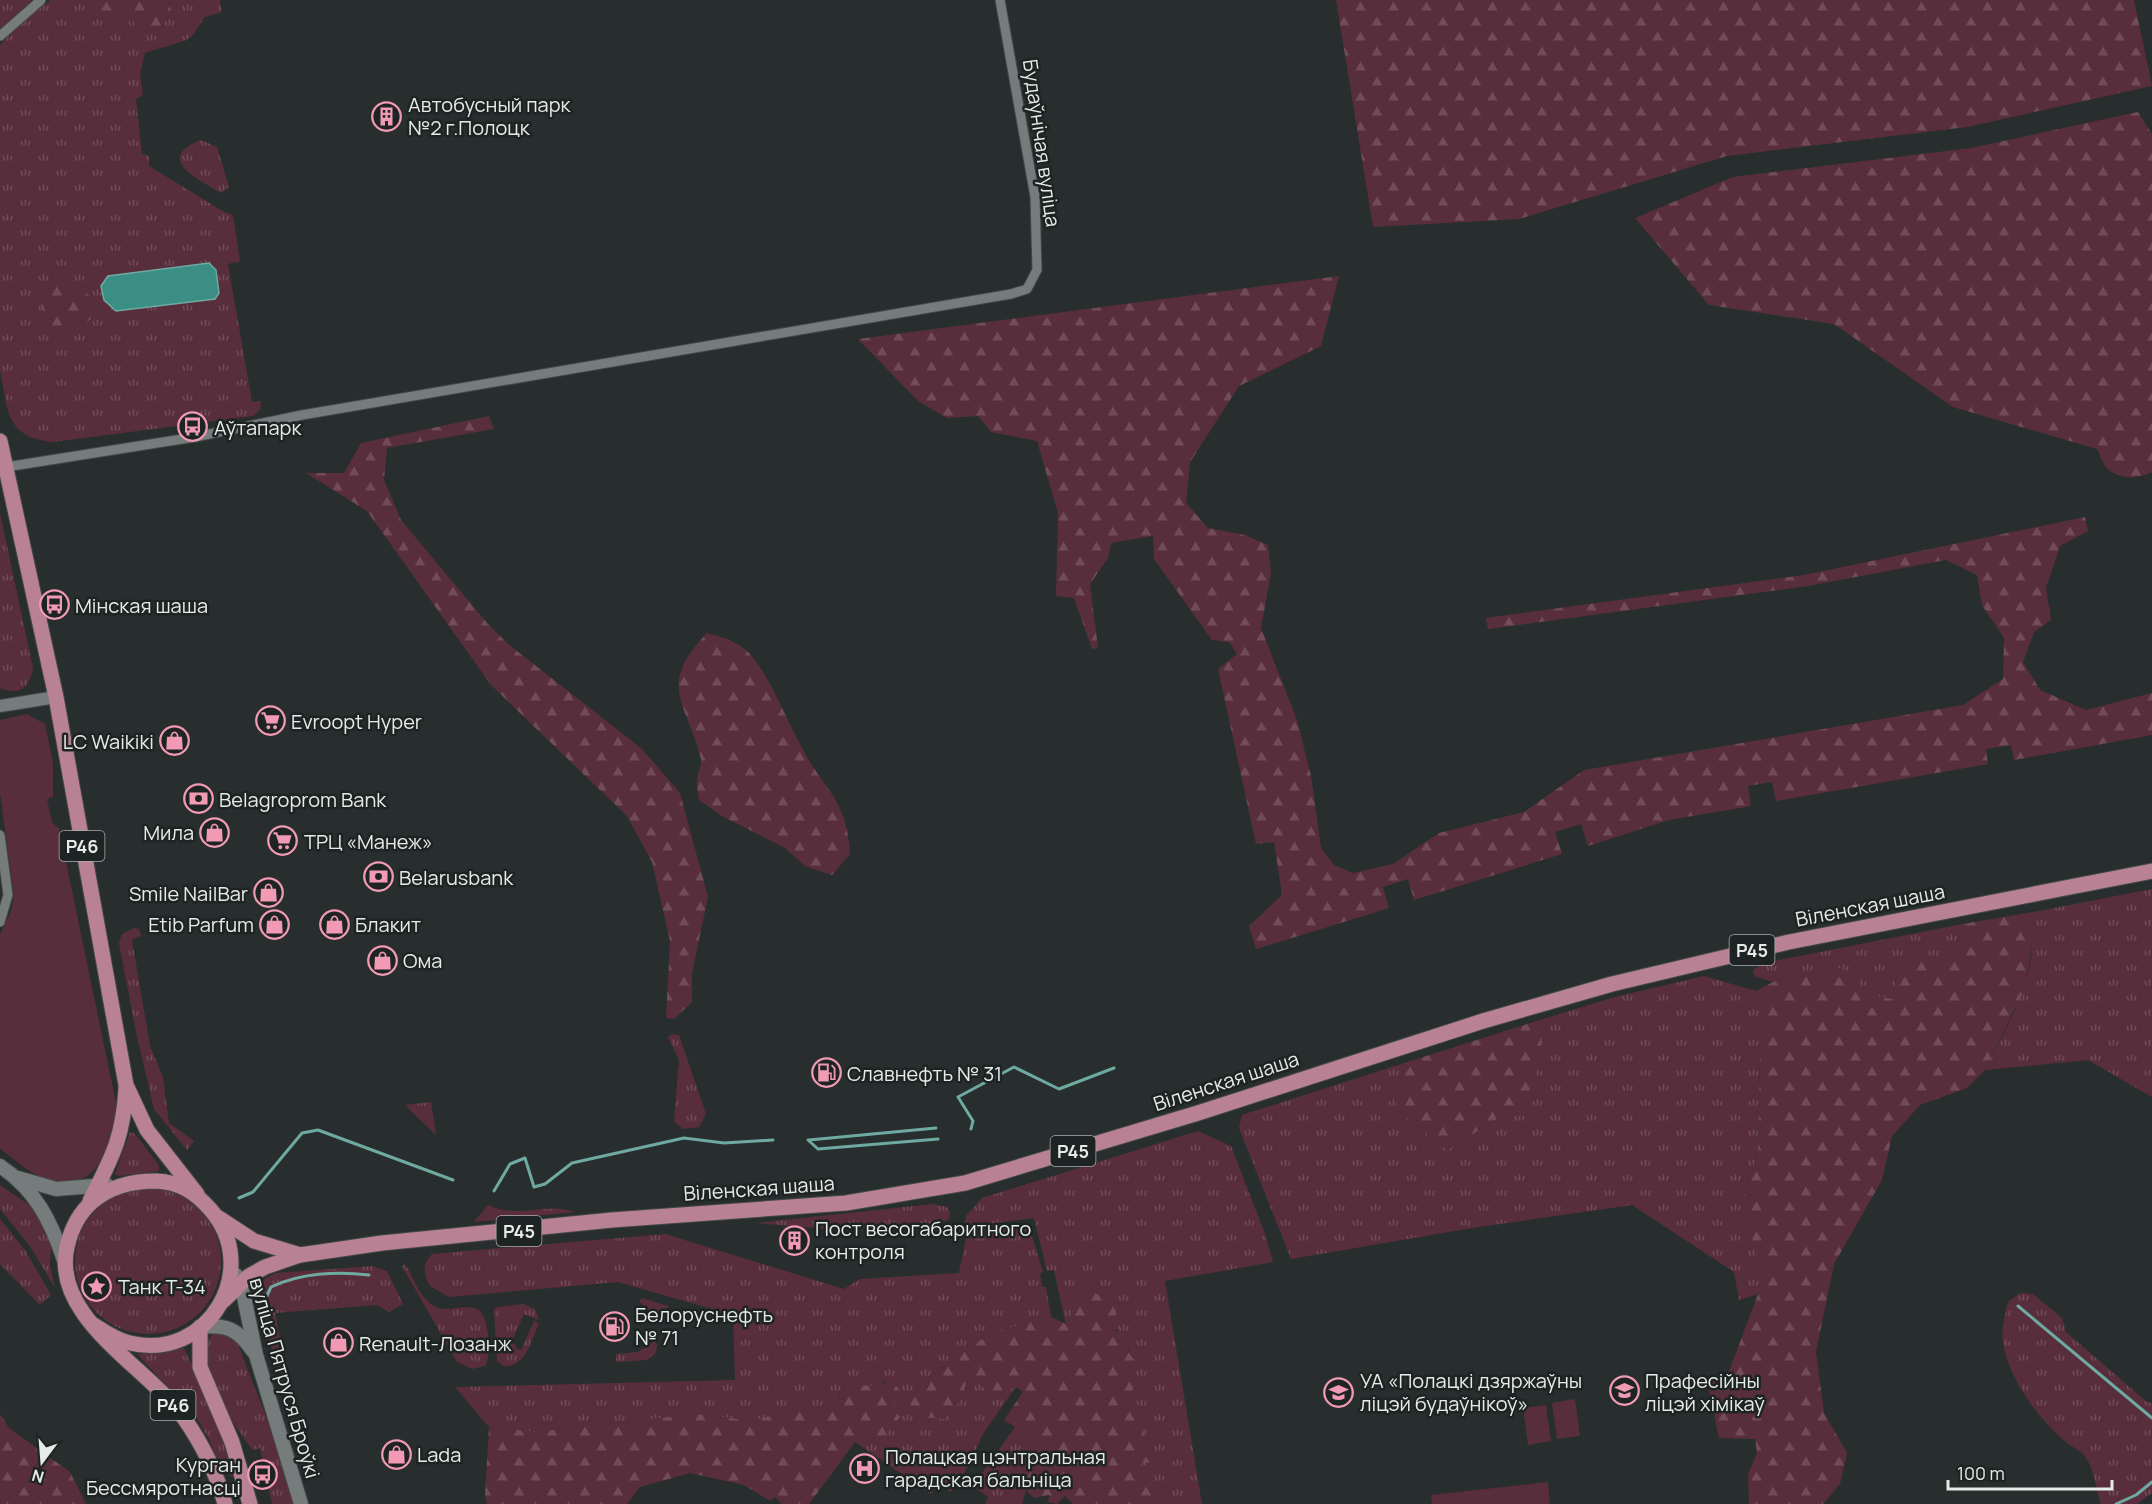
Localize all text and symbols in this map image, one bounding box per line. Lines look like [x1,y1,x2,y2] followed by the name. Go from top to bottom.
[1017,57,1067,229] street label: Будаўнічая вуліца
[408,91,572,141] place label: Автобусный парк №2 г.Полоцк
[371,100,403,132] building icon: Автобусный парк №2 г.Полоцк
[177,411,209,443] bus stop icon: Аўтапарк
[214,414,302,441] place label: Аўтапарк
[38,589,70,621] bus stop icon: Мінская шаша
[75,592,208,619] place label: Мінская шаша
[254,705,286,737] supermarket icon: Evroopt Hyper
[291,708,422,735] place label: Evroopt Hyper
[159,725,191,757] shop icon: LC Waikiki
[63,728,154,755] place label: LC Waikiki
[182,783,214,815] bank icon: Belagroprom Bank
[219,786,387,813] place label: Belagroprom Bank
[199,816,231,848] shop icon: Мила
[143,819,194,846] place label: Мила
[267,825,299,857] supermarket icon: ТРЦ «Манеж»
[304,828,433,855] place label: ТРЦ «Манеж»
[60,831,104,861] road number: Р46
[362,861,394,893] bank icon: Belarusbank
[399,864,514,891] place label: Belarusbank
[253,877,285,909] shop icon: Smile NailBar
[1793,877,1947,933] street label: Віленская шаша
[129,880,248,907] place label: Smile NailBar
[259,908,291,940] shop icon: Etib Parfum
[318,908,350,940] shop icon: Блакит
[148,911,254,938] place label: Etib Parfum
[355,911,421,938] place label: Блакит
[1730,935,1774,965] road number: Р45
[366,944,398,976] shop icon: Ома
[403,947,442,974] place label: Ома
[1150,1045,1302,1117] street label: Віленская шаша
[810,1057,842,1089] fuel station icon: Славнефть № 31
[847,1060,1002,1087] place label: Славнефть № 31
[1050,1136,1096,1166] road number: Р45
[682,1169,836,1207] street label: Віленская шаша
[815,1215,1031,1265] place label: Пост весогабаритного контроля
[496,1216,542,1246] road number: Р45
[778,1224,810,1256] building icon: Пост весогабаритного контроля
[81,1270,113,1302] place icon: Танк Т-34
[118,1273,206,1300] place label: Танк Т-34
[243,1274,327,1482] street label: вуліца Пятруся Броўкі
[635,1301,773,1351] place label: Белоруснефть № 71
[598,1310,630,1342] fuel station icon: Белоруснефть № 71
[322,1327,354,1359] shop icon: Renault-Лозанж
[359,1330,512,1357] place label: Renault-Лозанж
[1360,1367,1582,1417] place label: УА «Полацкі дзяржаўны ліцэй будаўнікоў»
[1645,1367,1765,1417] place label: Прафесійны ліцэй хімікаў
[1608,1375,1640,1407] school or university icon: Прафесійны ліцэй хімікаў
[1323,1376,1355,1408] school or university icon: УА «Полацкі дзяржаўны ліцэй будаўнікоў»
[150,1390,195,1420] road number: Р46
[12,1432,72,1492] north arrow
[380,1438,412,1470] shop icon: Lada
[417,1441,461,1468] place label: Lada
[885,1443,1106,1493] place label: Полацкая цэнтральная гарадская бальніца
[86,1451,241,1501] place label: Курган Бессмяротнасці
[848,1452,880,1484] hospital icon: Полацкая цэнтральная гарадская бальніца
[1948,1453,2112,1491] scale bar
[246,1459,278,1491] bus stop icon: Курган Бессмяротнасці
[1957,1461,2005,1485] text: 100 m
[29,1464,46,1489] text: N

